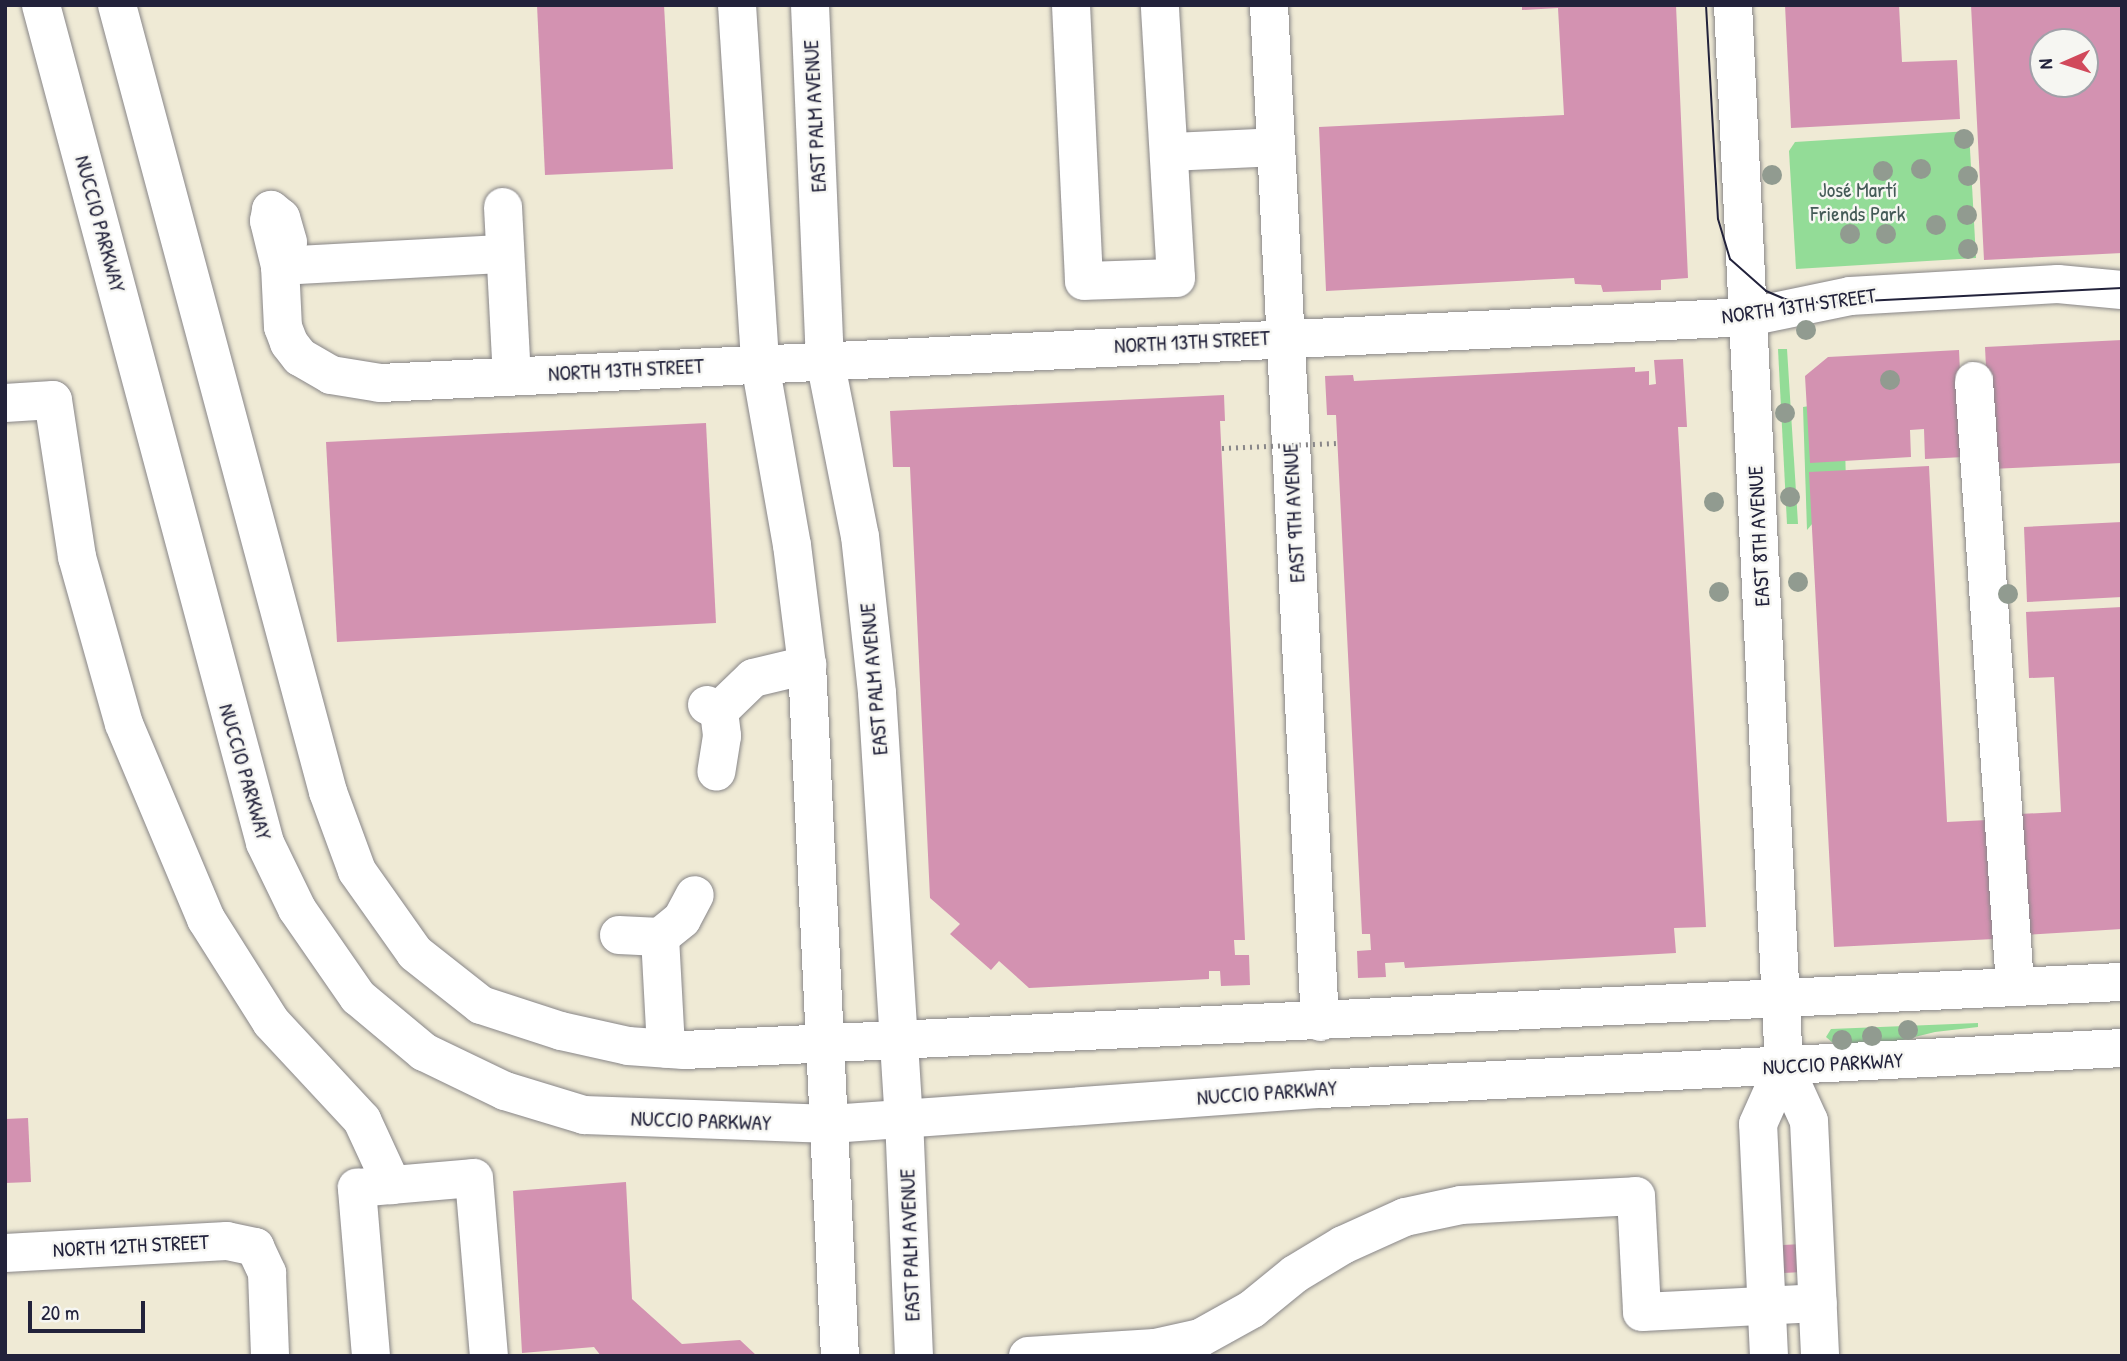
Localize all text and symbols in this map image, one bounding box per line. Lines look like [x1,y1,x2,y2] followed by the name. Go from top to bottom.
[2029,28,2099,98] north arrow
[798,39,832,193] street label: EAST PALM AVENUE
[2032,58,2058,70] text: N
[70,153,130,295] street label: NUCCIO PARKWAY
[1811,177,1905,227] park label: José Martí Friends Park
[1720,283,1878,329] street label: NORTH 13TH STREET
[1114,325,1270,359] street label: NORTH 13TH STREET
[548,353,704,387] street label: NORTH 13TH STREET
[1278,443,1310,583] street label: EAST 9TH AVENUE
[1743,465,1775,607] street label: EAST 8TH AVENUE
[855,602,893,756] street label: EAST PALM AVENUE
[214,701,276,843] street label: NUCCIO PARKWAY
[1762,1048,1904,1080] street label: NUCCIO PARKWAY
[1196,1076,1338,1110] street label: NUCCIO PARKWAY
[630,1106,772,1136] street label: NUCCIO PARKWAY
[895,1168,925,1322] street label: EAST PALM AVENUE
[52,1229,210,1263] street label: NORTH 12TH STREET
[32,1288,149,1332] scale bar
[41,1298,79,1327] text: 20 m

